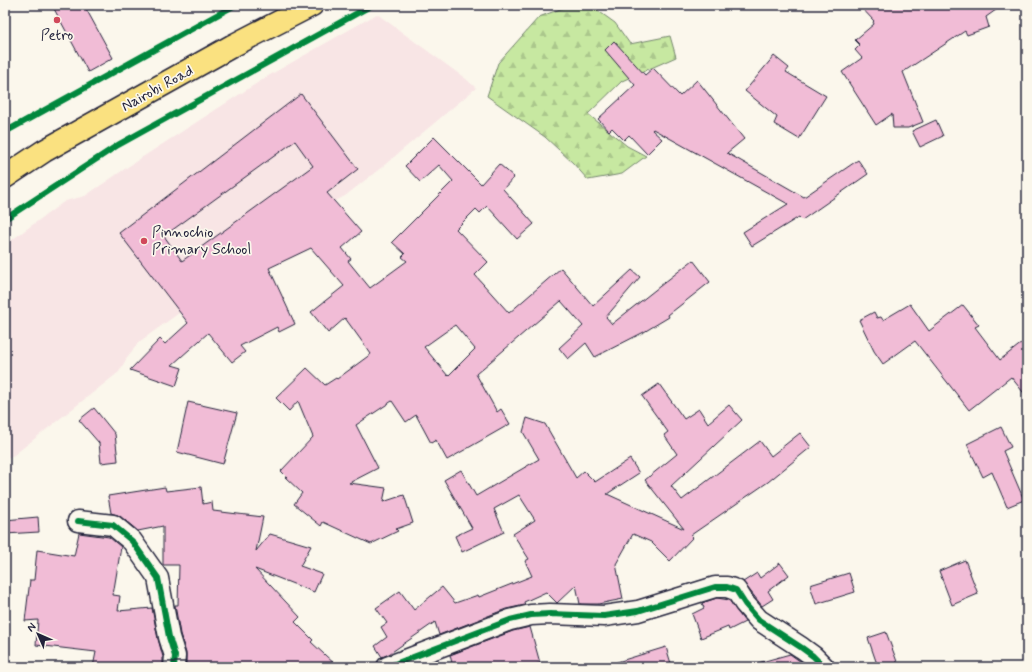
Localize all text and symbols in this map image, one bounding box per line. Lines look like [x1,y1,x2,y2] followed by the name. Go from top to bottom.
[52,15,62,25] marker: Petro
[41,26,73,46] place label: Petro
[118,61,197,117] street label: Nairobi Road
[152,223,251,260] place label: Pinnochio Primary School
[139,236,149,246] marker: Pinnochio Primary School
[18,614,58,654] north arrow
[24,620,39,635] text: N

